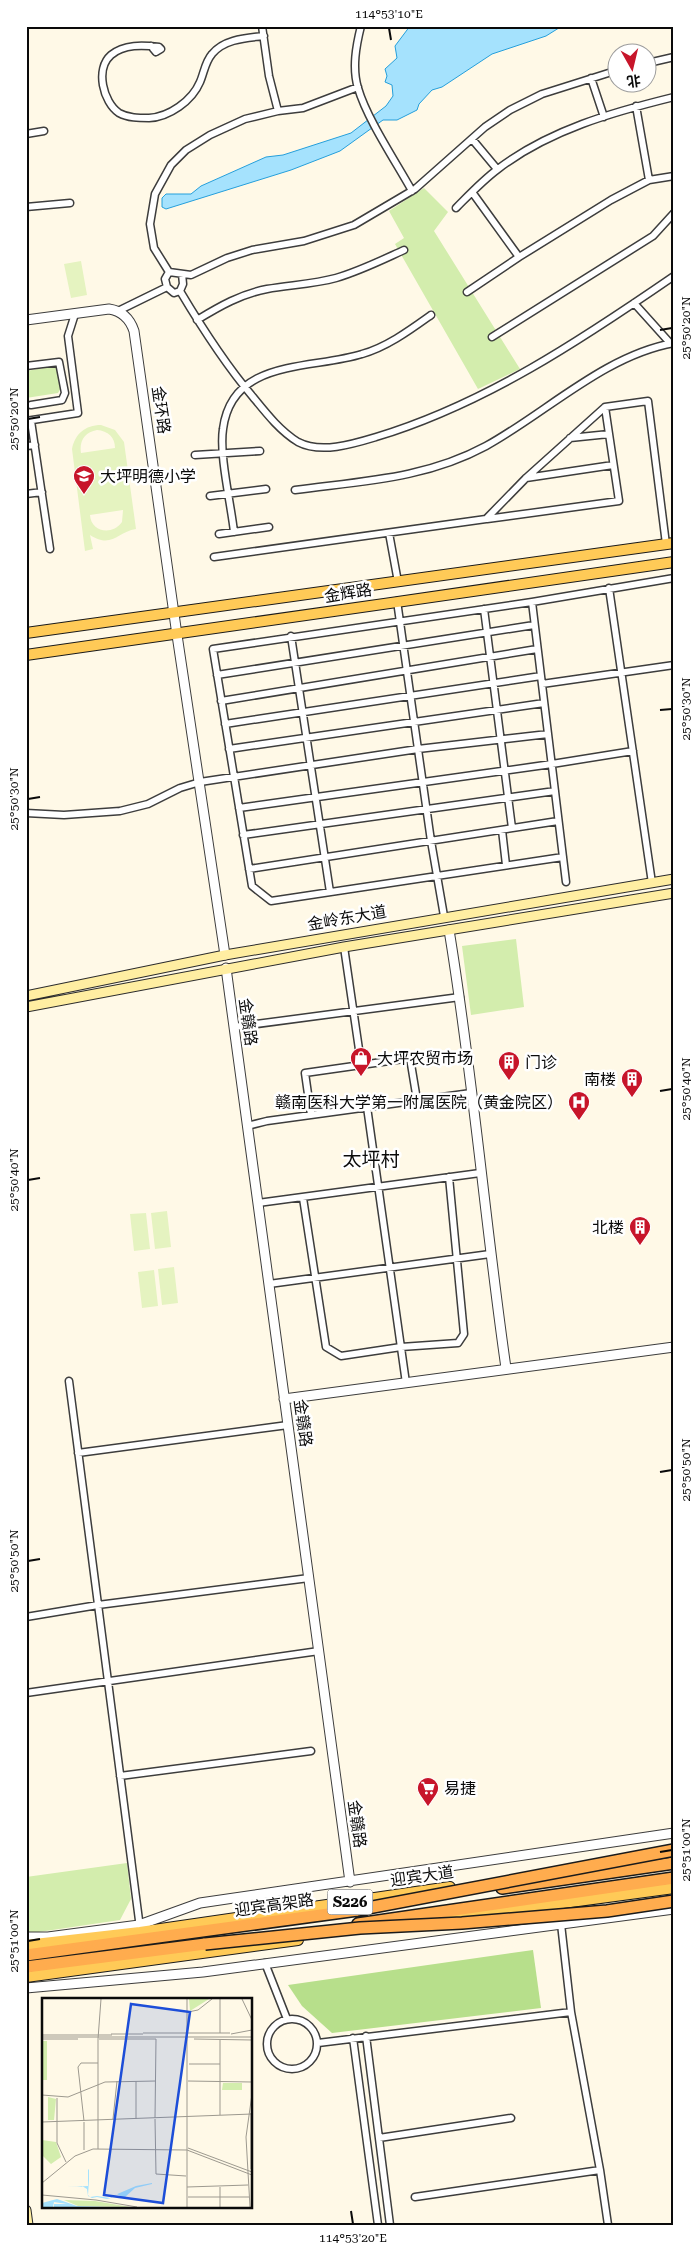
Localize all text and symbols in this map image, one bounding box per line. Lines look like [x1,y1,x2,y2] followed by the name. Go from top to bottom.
[355,7,423,21] text: 114°53'10"E
[608,42,658,92] north arrow
[626,72,642,90] text: 北
[679,296,693,360] text: 25°50'20"N
[148,385,174,435] street label: 金环路
[7,387,21,451] text: 25°50'20"N
[72,464,96,495] school or university icon: 大坪明德小学
[100,467,196,486] place label: 大坪明德小学
[323,580,373,606] street label: 金辉路
[679,677,693,741] text: 25°50'30"N
[7,767,21,831] text: 25°50'30"N
[306,902,388,934] street label: 金岭东大道
[235,997,261,1047] street label: 金赣路
[349,1046,373,1077] shop icon: 大坪农贸市场
[377,1049,473,1068] place label: 大坪农贸市场
[497,1050,521,1081] building icon: 门诊
[525,1053,557,1072] place label: 门诊
[679,1057,693,1121] text: 25°50'40"N
[620,1067,644,1098] building icon: 南楼
[584,1070,616,1089] place label: 南楼
[567,1090,591,1121] hospital icon: 赣南医科大学第一附属医院（黄金院区）
[275,1093,563,1112] place label: 赣南医科大学第一附属医院（黄金院区）
[7,1148,21,1212] text: 25°50'40"N
[342,1148,400,1171] district label: 太坪村
[628,1215,652,1246] building icon: 北楼
[592,1218,624,1237] place label: 北楼
[290,1398,316,1448] street label: 金赣路
[679,1438,693,1502] text: 25°50'50"N
[7,1529,21,1593] text: 25°50'50"N
[416,1776,440,1807] supermarket icon: 易捷
[444,1779,476,1798] place label: 易捷
[344,1799,370,1849] street label: 金赣路
[679,1818,693,1882] text: 25°51'00"N
[389,1862,455,1890] street label: 迎宾大道
[233,1890,315,1920] street label: 迎宾高架路
[328,1890,372,1914] road number: S226
[7,1909,21,1973] text: 25°51'00"N
[42,1998,252,2208] inset map
[319,2231,387,2245] text: 114°53'20"E

